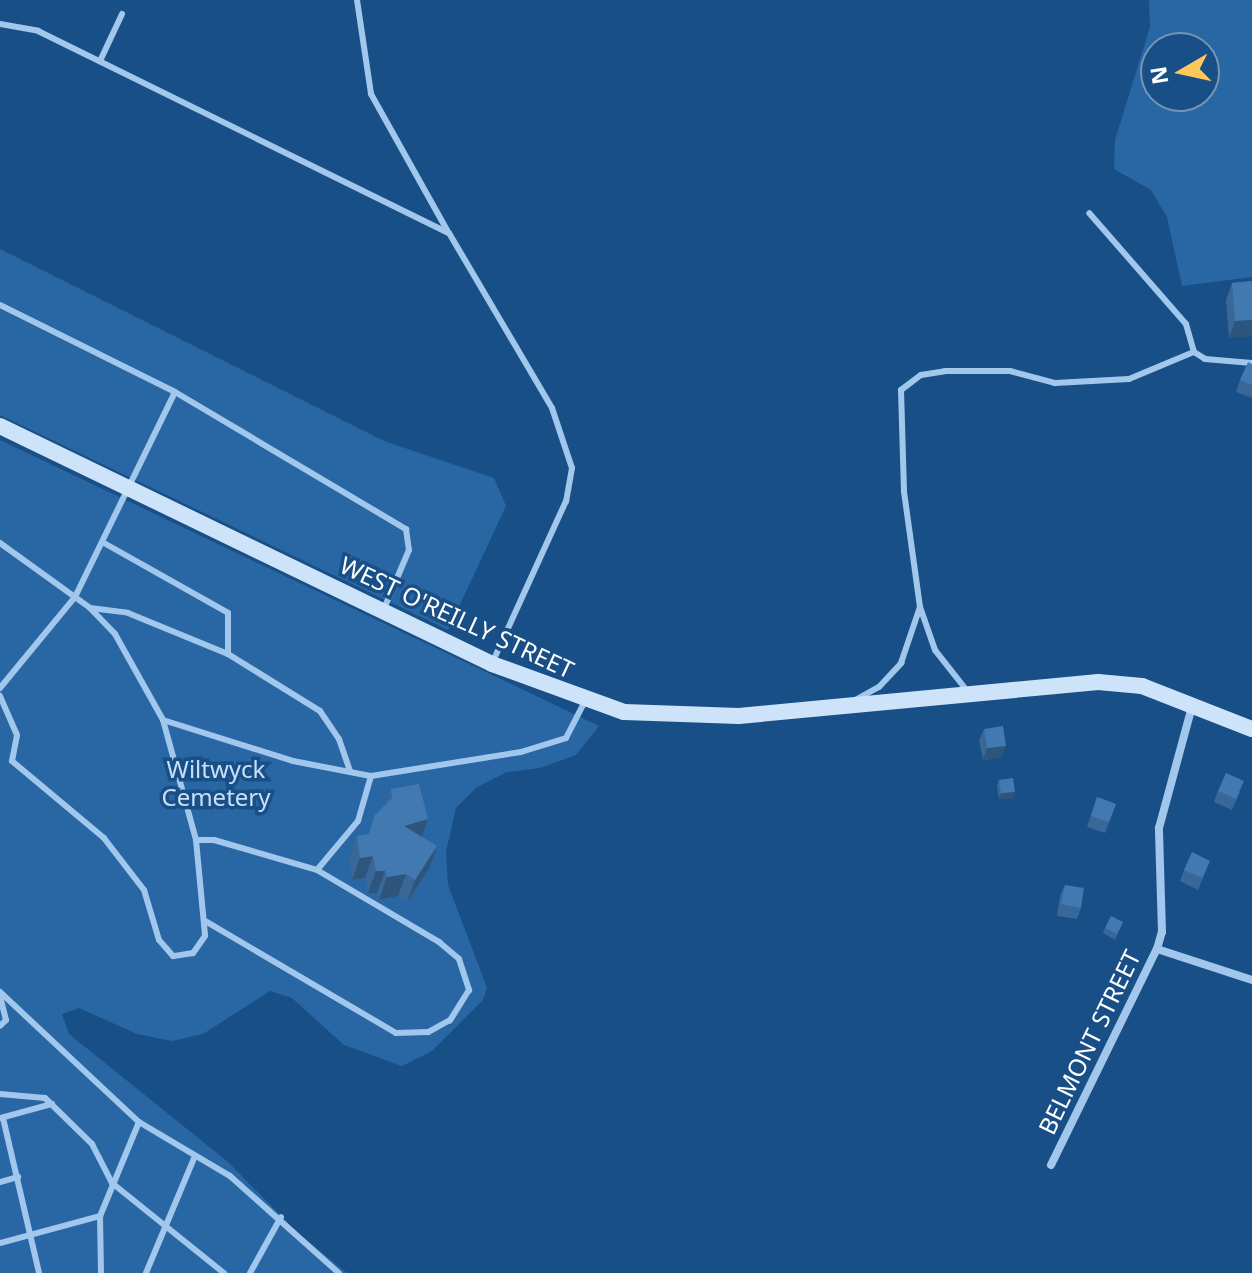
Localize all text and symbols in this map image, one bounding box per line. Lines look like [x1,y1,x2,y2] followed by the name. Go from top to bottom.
[1140,32,1220,112] north arrow
[1142,64,1174,87] text: N
[335,550,579,684] street label: WEST O'REILLY STREET
[161,755,271,811] park label: Wiltwyck Cemetery
[1032,945,1146,1139] street label: BELMONT STREET

